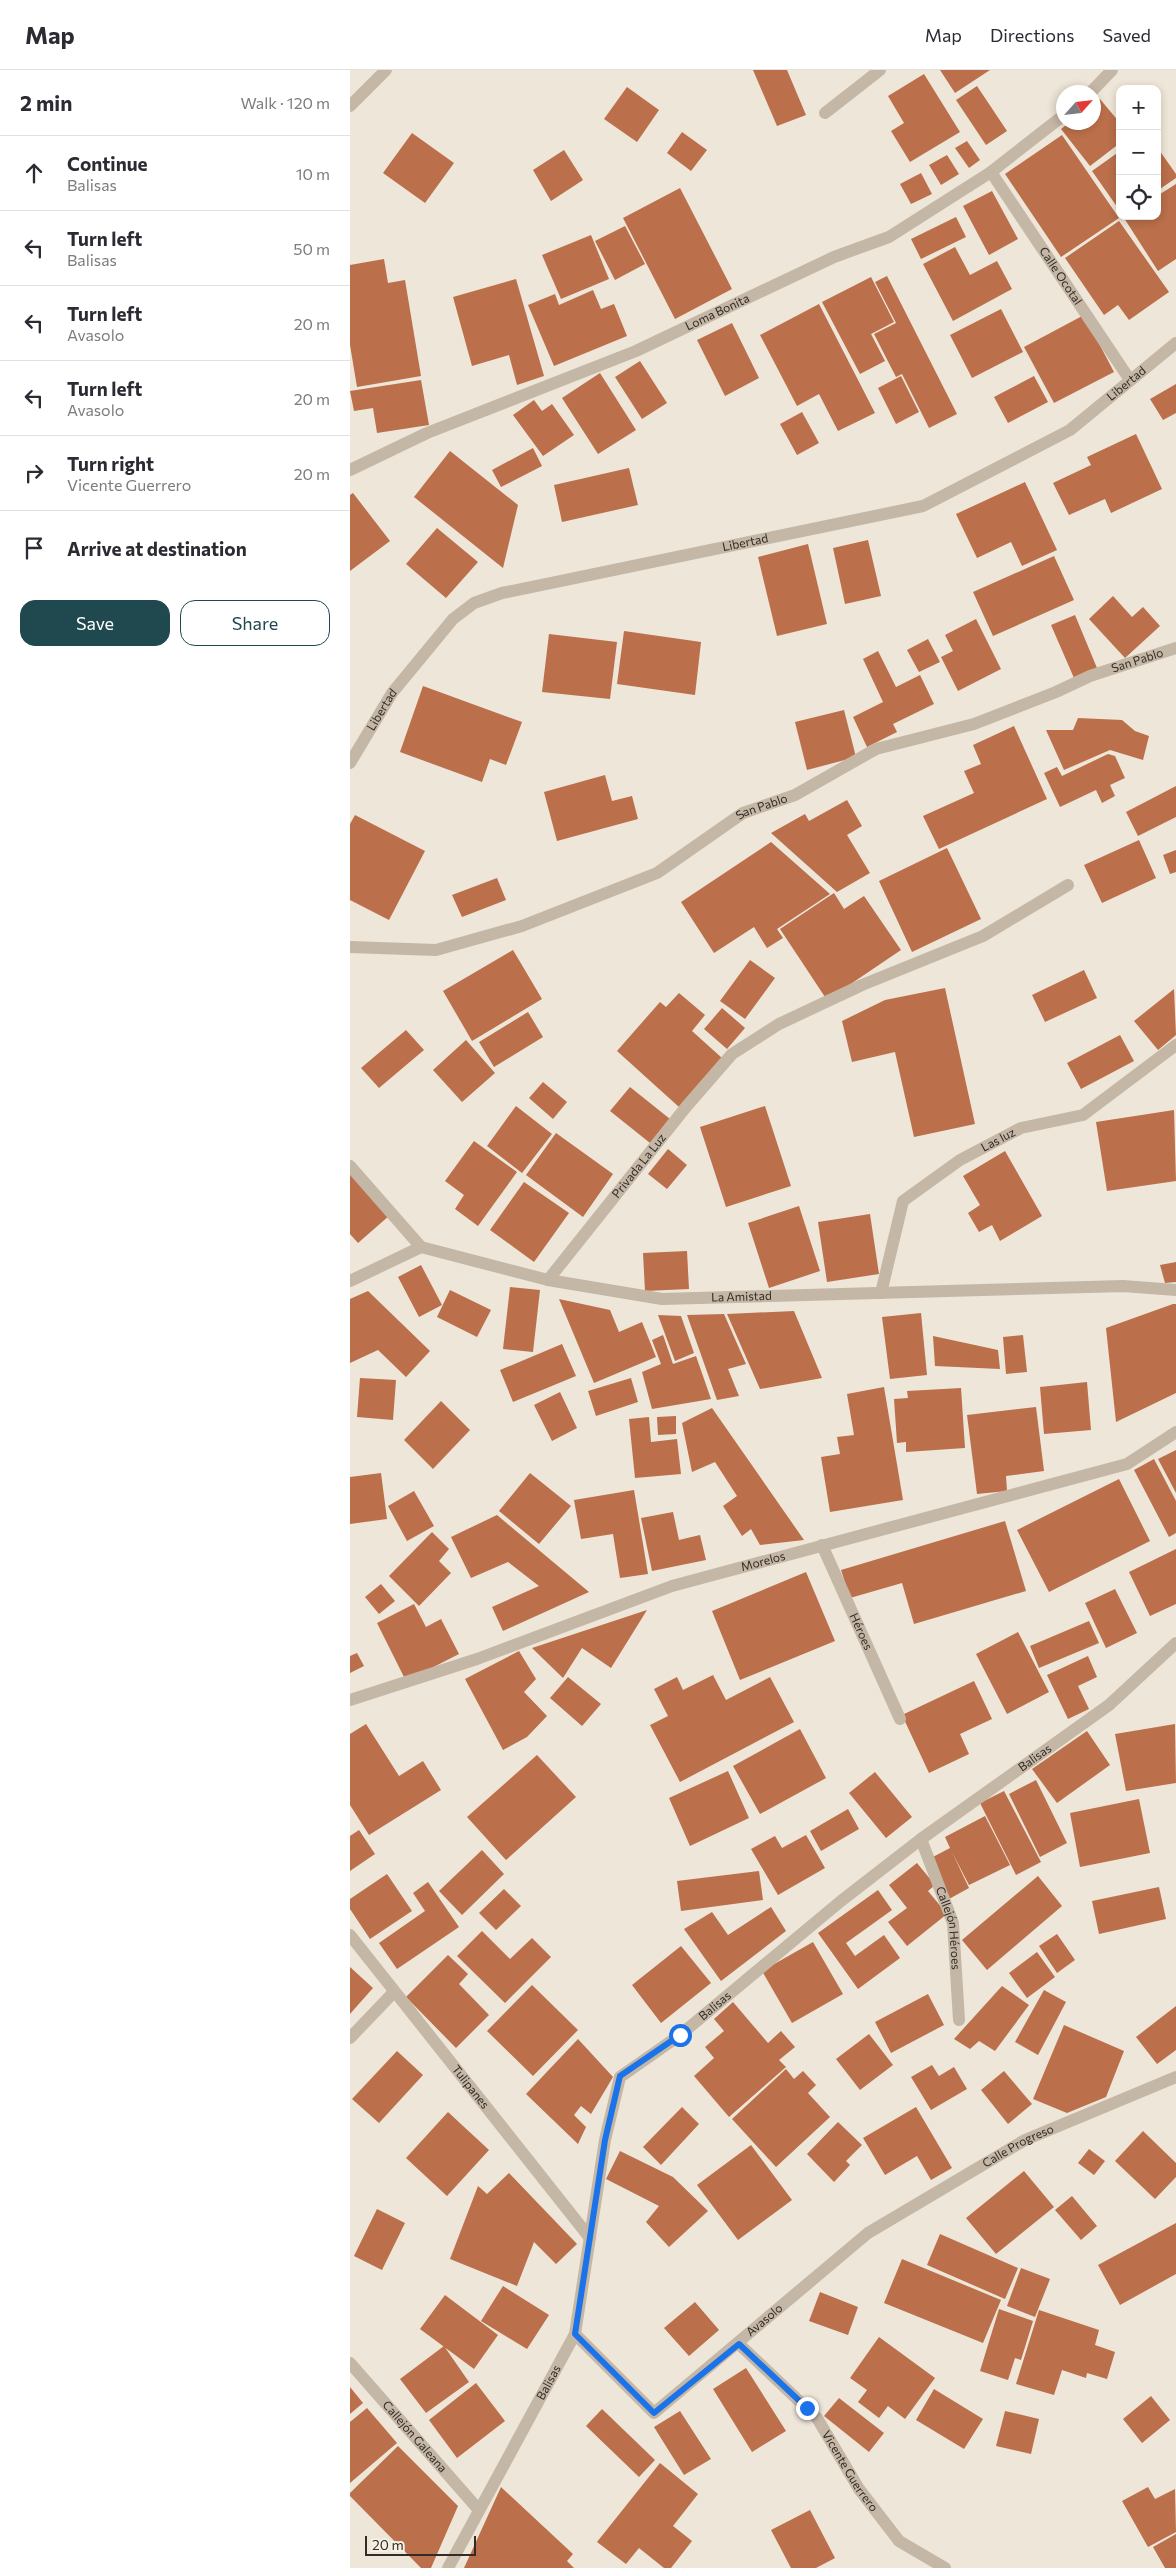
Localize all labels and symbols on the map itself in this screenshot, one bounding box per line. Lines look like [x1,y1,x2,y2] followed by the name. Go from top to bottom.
[1056,85,1101,130] north arrow
[1037,244,1086,307] street label: Calle Ocotal
[683,290,751,333] street label: Loma Bonita
[1103,363,1148,403] street label: Libertad
[721,530,769,553] street label: Libertad
[1109,645,1165,675] street label: San Pablo
[363,685,399,733] street label: Libertad
[733,790,789,822] street label: San Pablo
[978,1124,1017,1154] street label: Las luz
[608,1130,668,1200] street label: Privada La Luz
[711,1288,772,1304] street label: La Amistad
[739,1548,786,1573] street label: Morelos
[847,1611,876,1652] street label: Héroes
[1015,1741,1054,1774] street label: Balisas
[934,1884,964,1970] street label: Callejón Héroes
[695,1988,733,2023] street label: Balisas
[669,2024,692,2047] route start
[450,2062,493,2111] street label: Tulipanes
[979,2121,1055,2170] street label: Calle Progreso
[743,2300,785,2339] street label: Avasolo
[533,2362,563,2402] street label: Balisas
[380,2397,450,2475] street label: Callejón Galeana
[796,2397,819,2420] route end
[820,2428,882,2514] street label: Vicente Guerrero
[365,2533,476,2556] scale bar

